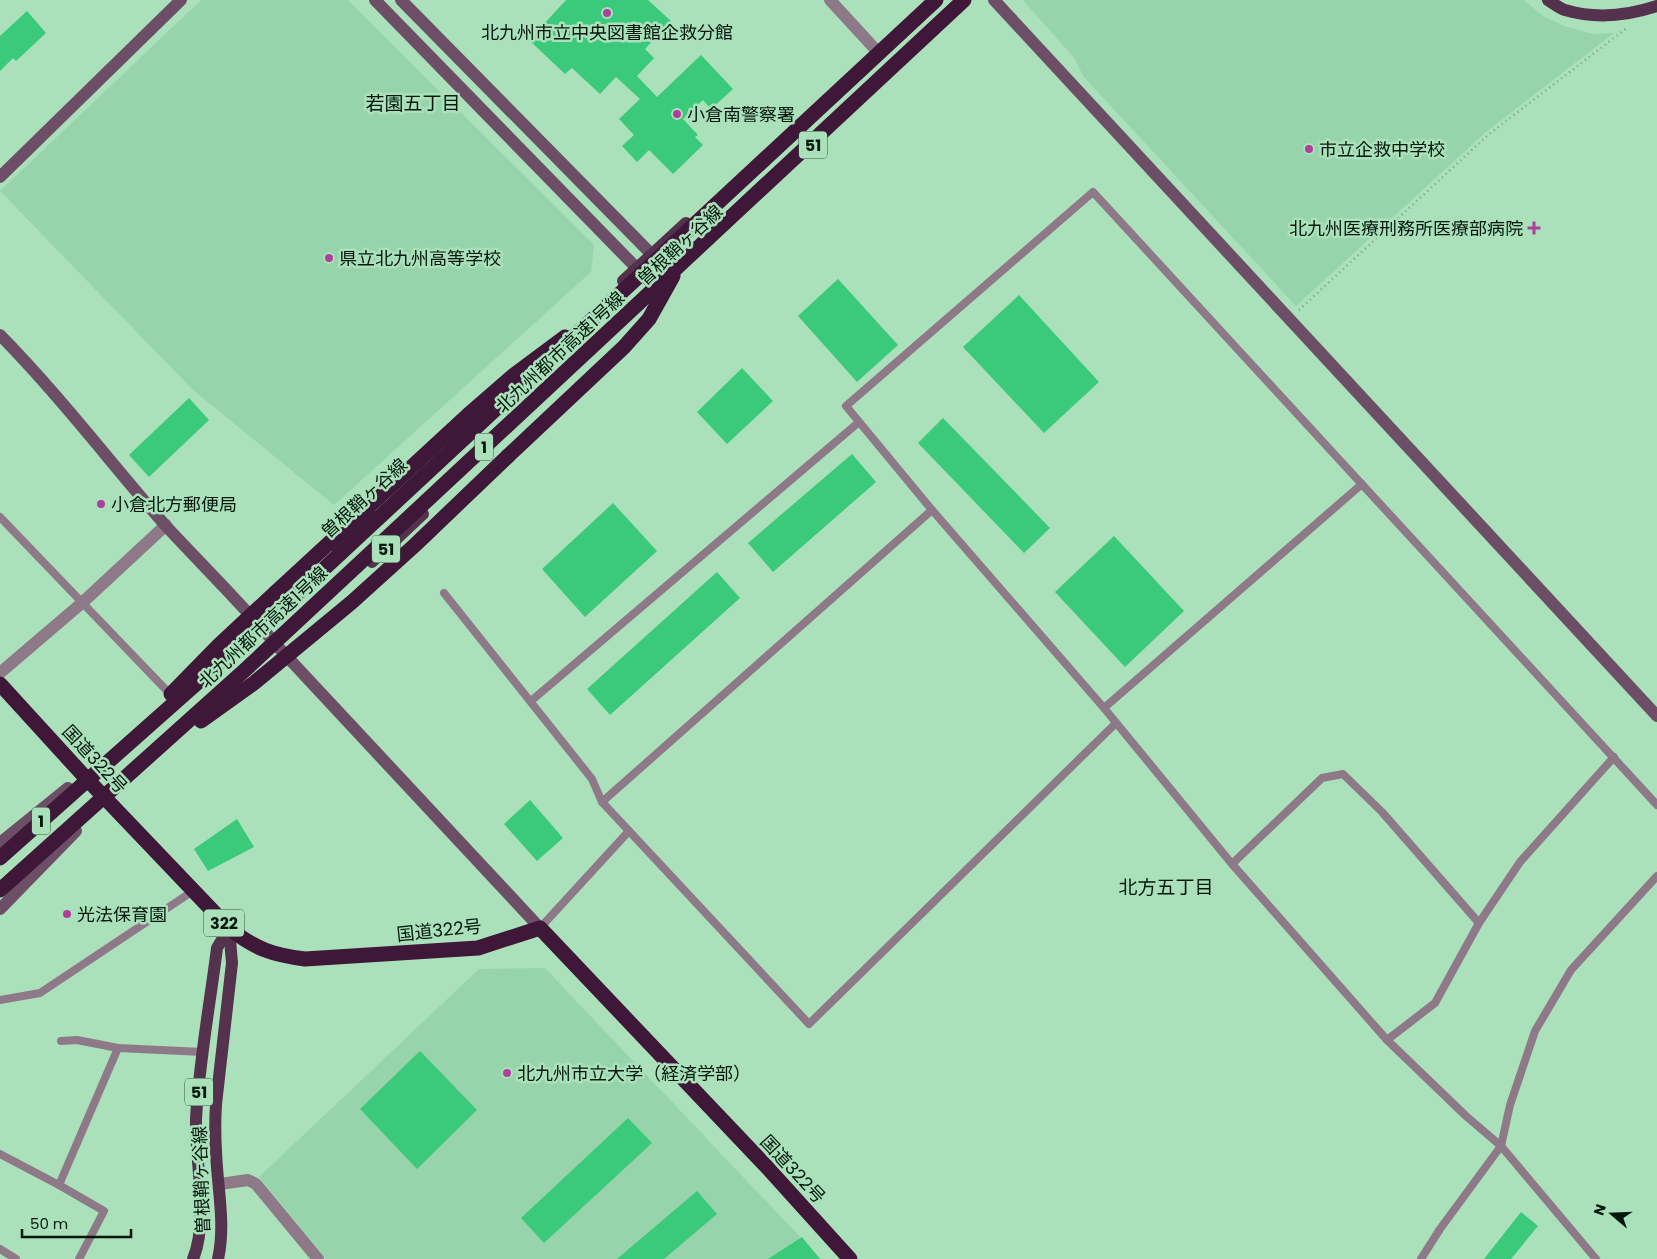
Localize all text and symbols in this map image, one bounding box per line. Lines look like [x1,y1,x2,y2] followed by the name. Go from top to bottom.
[601,7,613,19] marker: 北九州市立中央図書館企救分館
[481,20,733,45] place label: 北九州市立中央図書館企救分館
[365,90,461,117] district label: 若園五丁目
[687,102,795,127] place label: 小倉南警察署
[671,108,683,120] marker: 小倉南警察署
[799,132,827,158] road number: 51
[1319,137,1445,162] place label: 市立企救中学校
[1303,143,1315,155] marker: 市立企救中学校
[632,199,728,291] street label: 曽根鞘ヶ谷線
[1289,216,1523,241] place label: 北九州医療刑務所医療部病院
[1527,221,1541,235] marker: 北九州医療刑務所医療部病院
[339,246,501,271] place label: 県立北九州高等学校
[323,252,335,264] marker: 県立北九州高等学校
[490,286,630,418] street label: 北九州都市高速1号線
[475,434,493,461] road number: 1
[316,453,412,543] street label: 曽根鞘ヶ谷線
[111,492,237,517] place label: 小倉北方郵便局
[95,498,107,510] marker: 小倉北方郵便局
[372,536,400,562] road number: 51
[193,561,333,693] street label: 北九州都市高速1号線
[57,719,133,799] street label: 国道322号
[32,808,50,834] road number: 1
[1118,874,1214,901] district label: 北方五丁目
[77,902,167,927] place label: 光法保育園
[61,908,73,920] marker: 光法保育園
[204,910,244,936] road number: 322
[395,913,483,947] street label: 国道322号
[517,1061,751,1086] place label: 北九州市立大学（経済学部）
[501,1067,513,1079] marker: 北九州市立大学（経済学部）
[185,1078,213,1106] road number: 51
[187,1126,215,1234] street label: 曽根鞘ヶ谷線
[755,1129,831,1209] street label: 国道322号
[1587,1189,1637,1239] north arrow
[1589,1202,1611,1218] text: N
[22,1206,131,1238] scale bar
[30,1213,68,1234] text: 50 m

